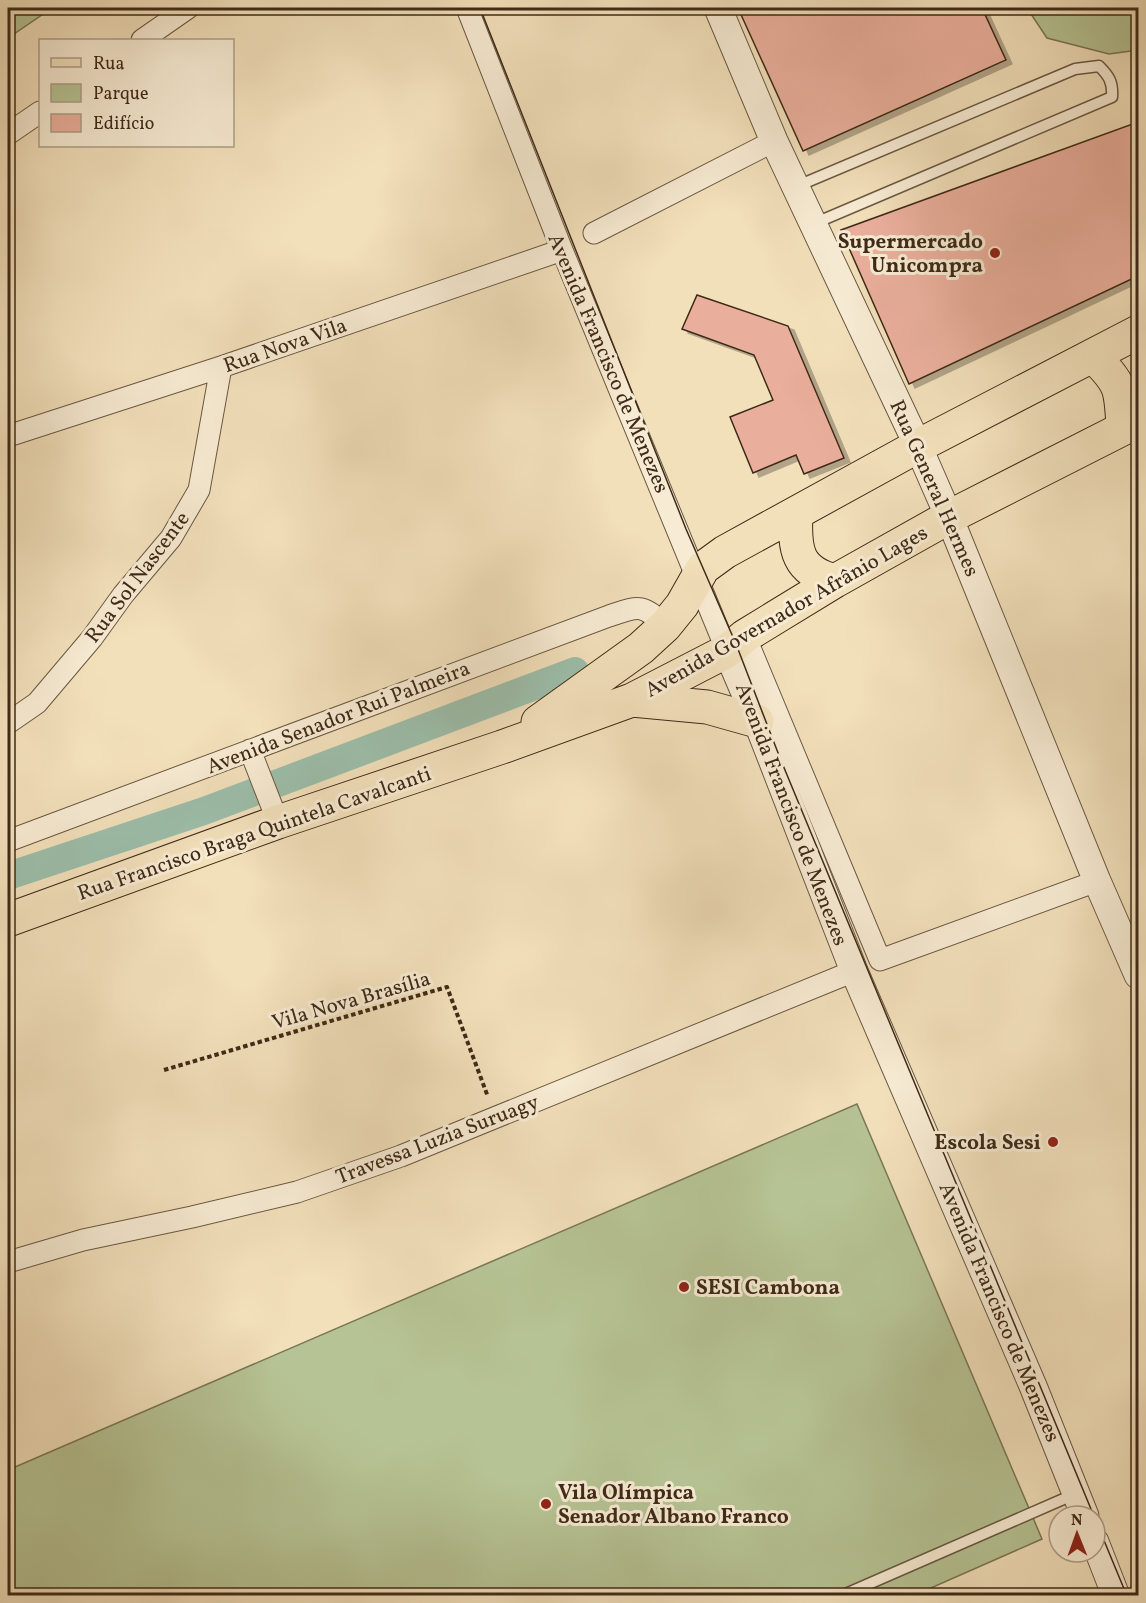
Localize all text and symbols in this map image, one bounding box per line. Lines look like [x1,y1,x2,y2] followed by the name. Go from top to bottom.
[39,39,234,147] legend
[93,52,124,77] text: Rua
[93,82,148,107] text: Parque
[93,112,154,137] text: Edifício
[838,228,983,281] place label: Supermercado Unicompra
[540,229,676,498] street label: Avenida Francisco de Menezes
[988,246,1002,260] marker: Supermercado Unicompra
[220,312,351,381] street label: Rua Nova Vila
[882,396,986,582] street label: Rua General Hermes
[79,506,197,650] street label: Rua Sol Nascente
[640,519,933,705] street label: Avenida Governador Afrânio Lages
[203,655,474,782] street label: Avenida Senador Rui Palmeira
[727,679,854,950] street label: Avenida Francisco de Menezes
[74,760,435,909] street label: Rua Francisco Braga Quintela Cavalcanti
[269,965,434,1038] street label: Vila Nova Brasília
[332,1088,544,1193] street label: Travessa Luzia Suruagy
[934,1129,1041,1158] place label: Escola Sesi
[1046,1135,1060,1149] marker: Escola Sesi
[931,1178,1067,1447] street label: Avenida Francisco de Menezes
[696,1274,840,1303] place label: SESI Cambona
[677,1280,691,1294] marker: SESI Cambona
[558,1479,789,1532] place label: Vila Olímpica Senador Albano Franco
[539,1497,553,1511] marker: Vila Olímpica Senador Albano Franco
[1047,1504,1107,1564] north arrow
[1071,1510,1083,1532] text: N

